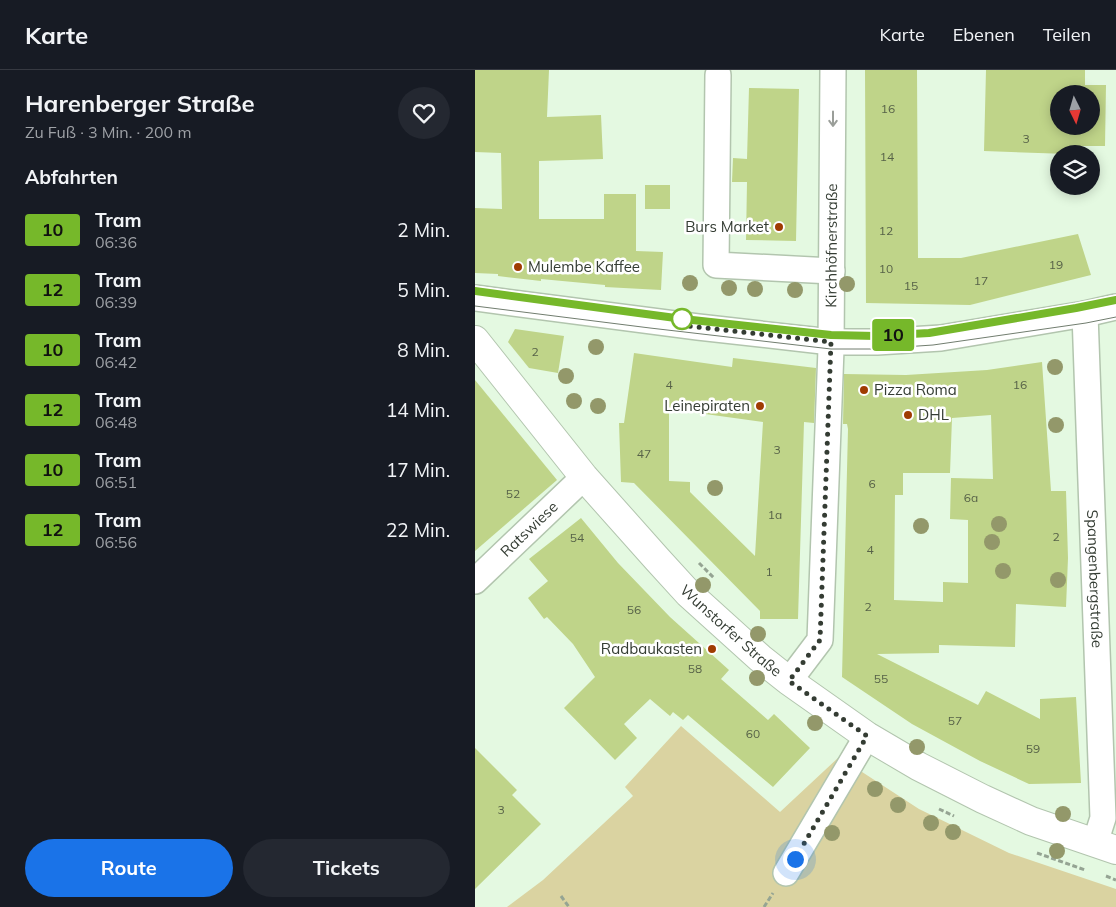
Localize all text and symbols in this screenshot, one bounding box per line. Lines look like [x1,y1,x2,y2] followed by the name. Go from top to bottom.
[25,20,88,50] text: Karte
[879,23,925,46] text: Karte
[953,23,1015,46] text: Ebenen
[1043,23,1091,46] text: Teilen
[1050,85,1100,135] north arrow
[1050,85,1100,195] map controls
[398,87,450,139] button: heart
[25,88,255,118] text: Harenberger Straße
[881,101,895,116] house number: 16
[828,110,838,126] one-way arrow
[25,122,191,142] text: Zu Fuß · 3 Min. · 200 m
[1022,131,1030,146] house number: 3
[1050,145,1100,195] button: layers
[880,149,894,164] house number: 14
[25,165,118,189] text: Abfahrten
[821,183,841,308] street label: Kirchhöfnerstraße
[95,208,142,232] text: Tram
[685,217,769,236] place label: Burs Market
[42,218,63,241] text: 10
[397,218,450,242] text: 2 Min.
[773,221,785,233] marker: Burs Market
[879,223,893,238] house number: 12
[95,232,137,252] text: 06:36
[528,257,640,276] place label: Mulembe Kaffee
[1049,257,1063,272] house number: 19
[512,261,524,273] marker: Mulembe Kaffee
[879,261,893,276] house number: 10
[95,268,142,292] text: Tram
[974,273,988,288] house number: 17
[42,278,63,301] text: 12
[397,278,450,302] text: 5 Min.
[904,278,918,293] house number: 15
[95,292,137,312] text: 06:39
[671,308,693,330] unlabelled marker
[871,319,915,351] line badge: 10
[882,323,904,346] text: 10
[95,328,142,352] text: Tram
[42,338,63,361] text: 10
[397,338,450,362] text: 8 Min.
[531,344,539,359] house number: 2
[95,352,137,372] text: 06:42
[665,377,673,392] house number: 4
[1013,377,1027,392] house number: 16
[874,380,957,399] place label: Pizza Roma
[858,384,870,396] marker: Pizza Roma
[95,388,142,412] text: Tram
[664,396,750,415] place label: Leinepiraten
[42,398,63,421] text: 12
[386,398,450,422] text: 14 Min.
[754,400,766,412] marker: Leinepiraten
[918,405,949,424] place label: DHL
[902,409,914,421] marker: DHL
[95,412,137,432] text: 06:48
[773,442,781,457] house number: 3
[637,446,651,461] house number: 47
[95,448,142,472] text: Tram
[42,458,63,481] text: 10
[386,458,450,482] text: 17 Min.
[95,472,137,492] text: 06:51
[868,476,876,491] house number: 6
[506,486,520,501] house number: 52
[964,490,978,505] house number: 6a
[496,497,562,561] street label: Ratswiese
[768,507,782,522] house number: 1a
[95,508,142,532] text: Tram
[1083,509,1107,648] street label: Spangenbergstraße
[42,518,63,541] text: 12
[386,518,450,542] text: 22 Min.
[1052,529,1060,544] house number: 2
[570,530,584,545] house number: 54
[95,532,137,552] text: 06:56
[866,542,874,557] house number: 4
[765,564,773,579] house number: 1
[676,580,786,680] street label: Wunstorfer Straße
[864,599,872,614] house number: 2
[627,602,641,617] house number: 56
[601,639,702,658] place label: Radbaukasten
[706,643,718,655] marker: Radbaukasten
[688,661,702,676] house number: 58
[874,671,888,686] house number: 55
[948,713,962,728] house number: 57
[746,726,760,741] house number: 60
[1026,741,1040,756] house number: 59
[497,802,505,817] house number: 3
[25,839,233,897] button: Route
[243,839,450,897] button: Tickets
[783,847,808,872] your location

